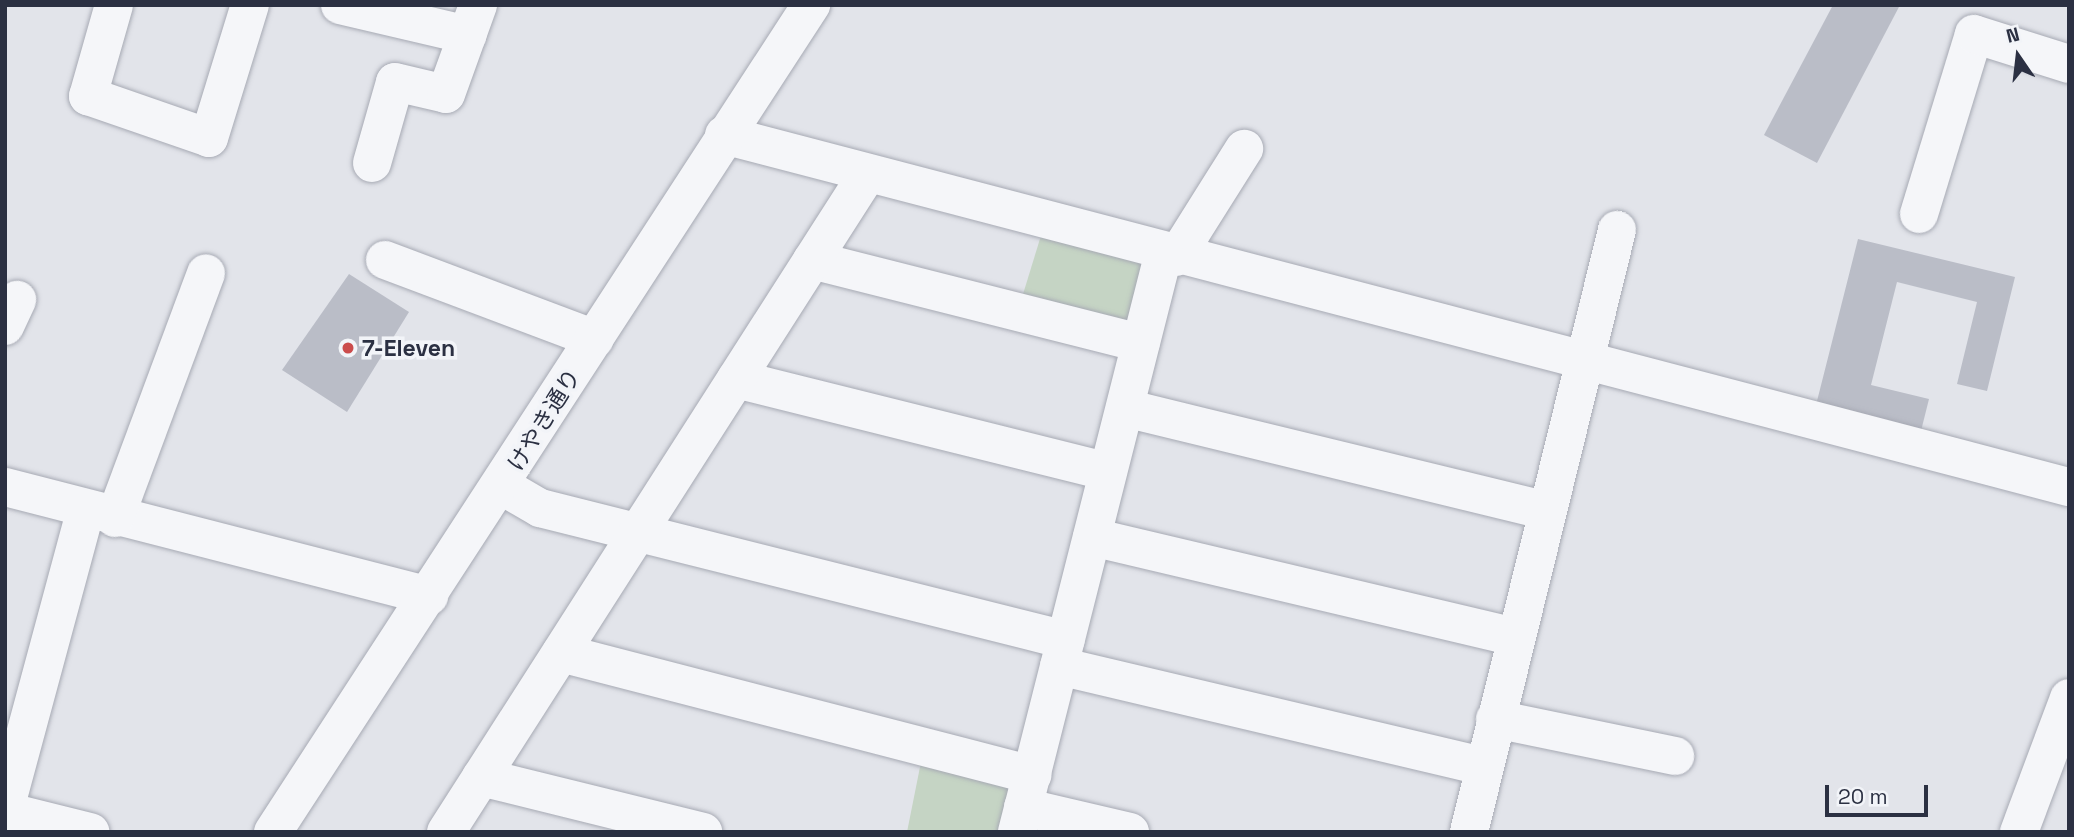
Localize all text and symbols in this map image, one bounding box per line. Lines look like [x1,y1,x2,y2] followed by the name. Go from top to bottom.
[1983,21,2053,91] north arrow
[2004,21,2022,49] text: N
[362,334,455,362] place label: 7-Eleven
[340,340,356,356] marker: 7-Eleven
[502,364,586,476] street label: けやき通り
[1829,770,1932,814] scale bar
[1838,783,1888,810] text: 20 m

